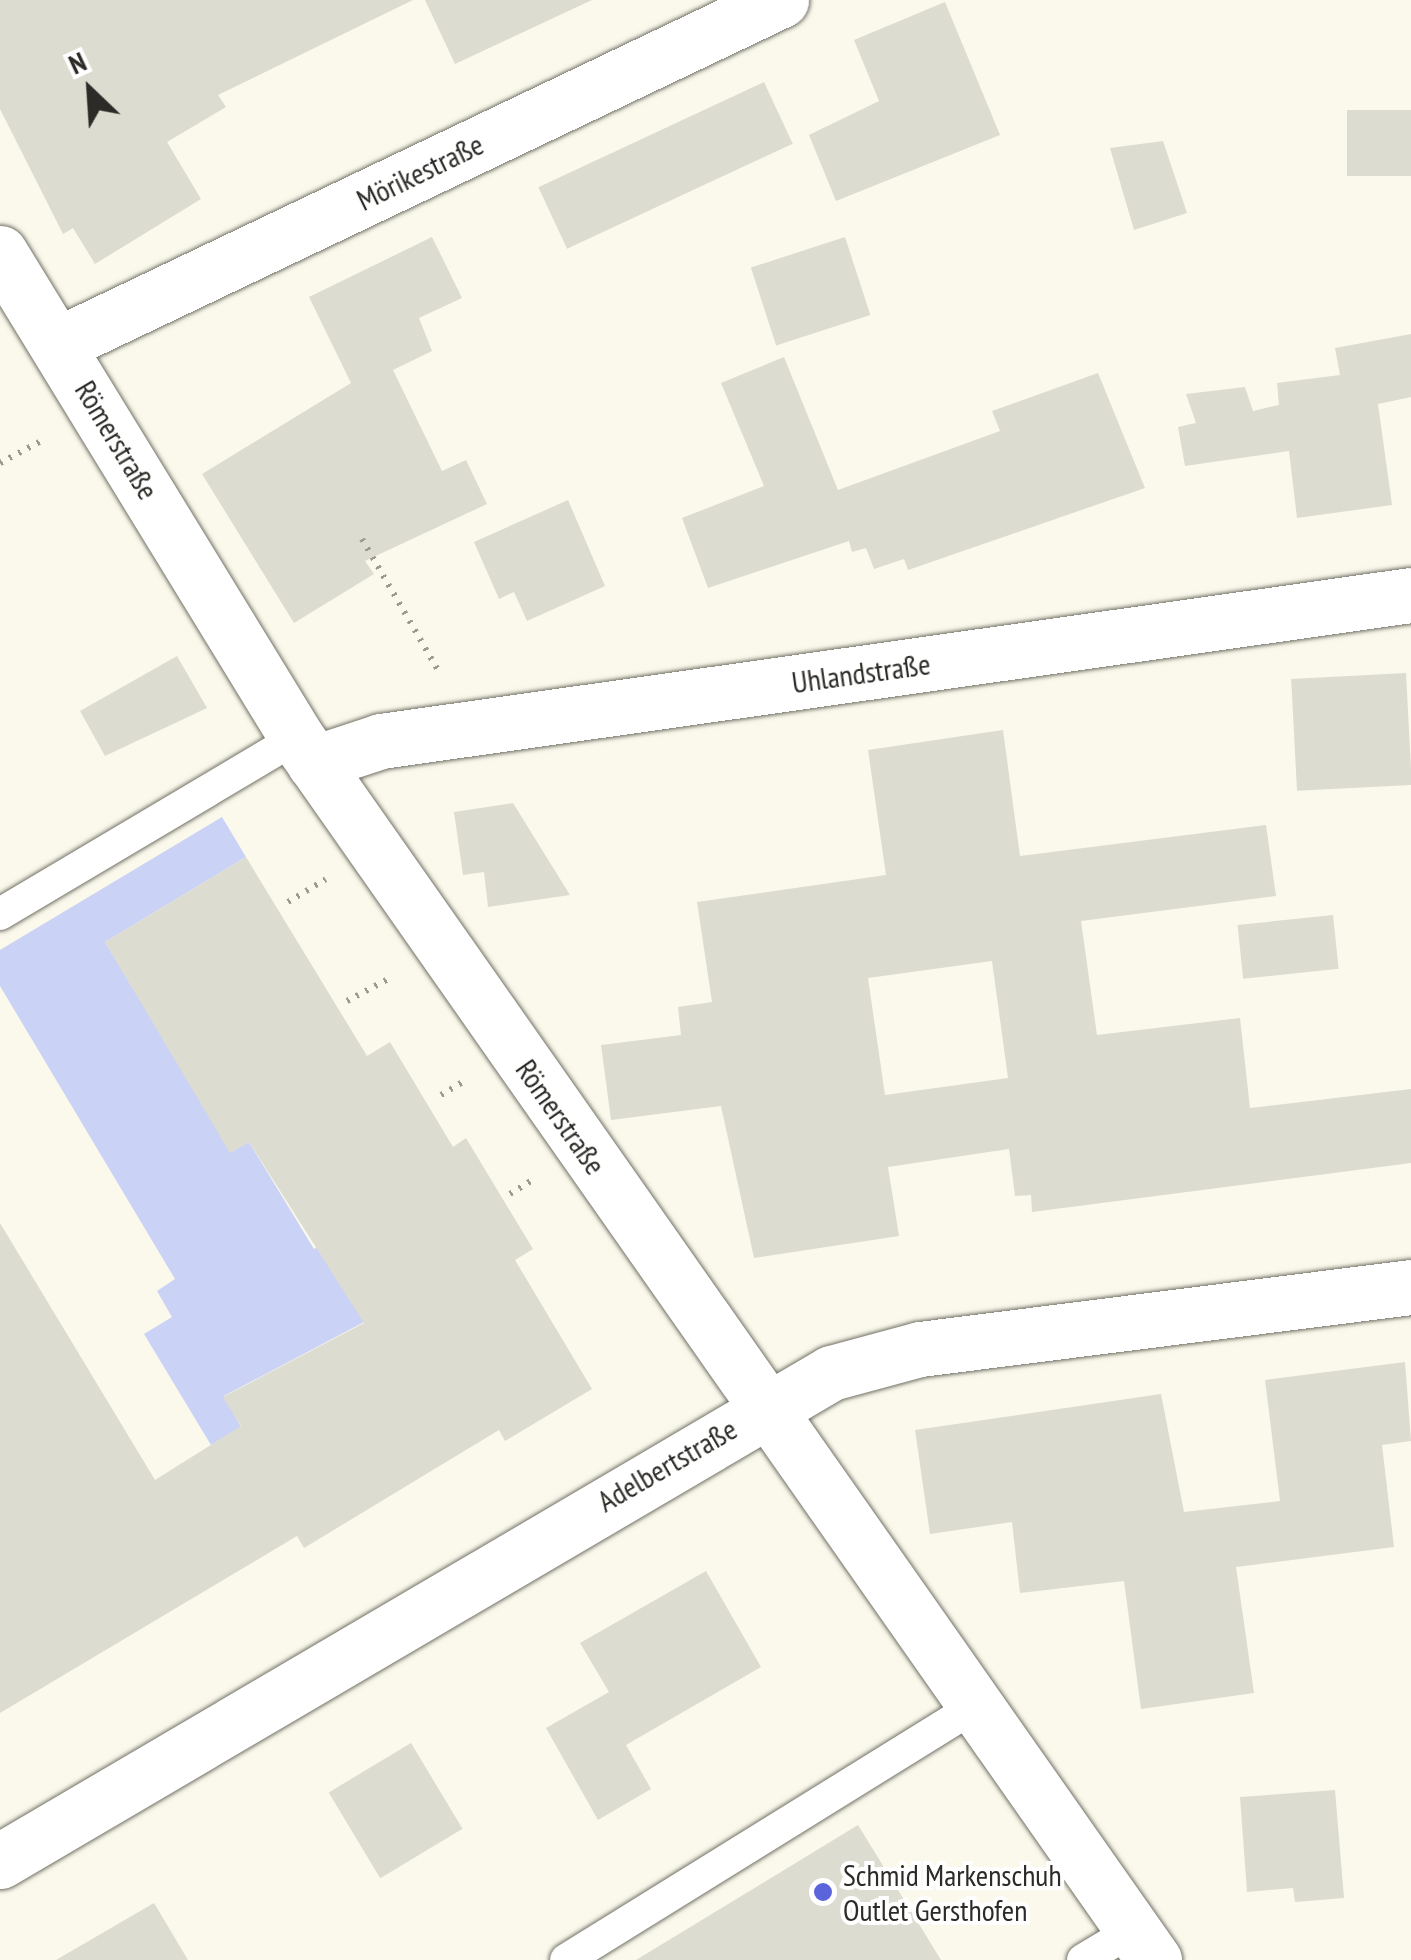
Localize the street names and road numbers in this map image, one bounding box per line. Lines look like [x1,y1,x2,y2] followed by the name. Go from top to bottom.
[351,126,489,218] street label: Mörikestraße
[68,374,166,506] street label: Römerstraße
[789,645,933,701] street label: Uhlandstraße
[508,1053,614,1181] street label: Römerstraße
[591,1411,743,1519] street label: Adelbertstraße

